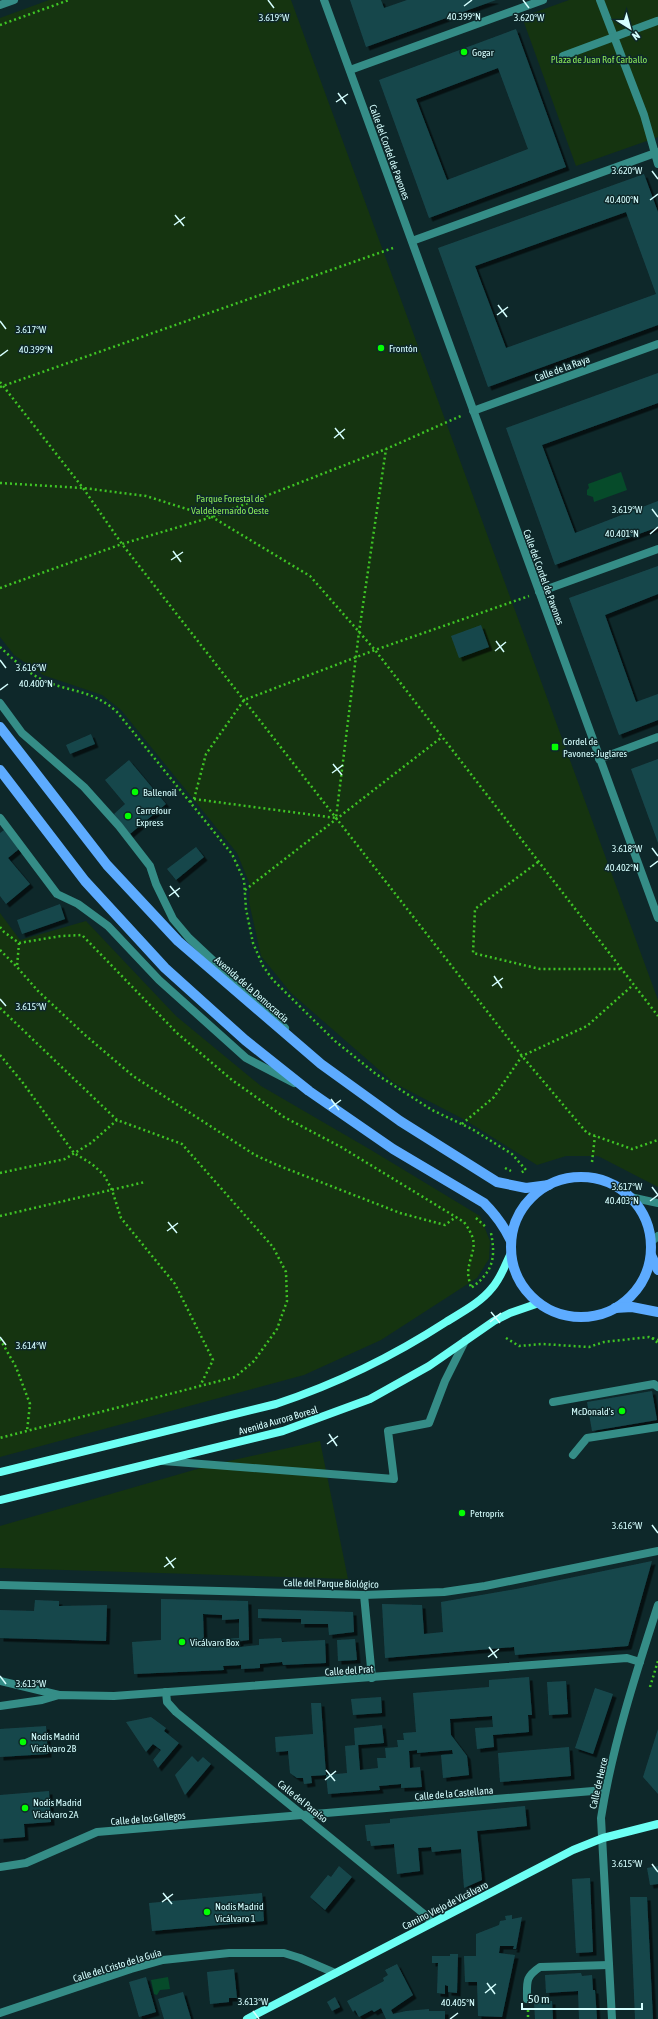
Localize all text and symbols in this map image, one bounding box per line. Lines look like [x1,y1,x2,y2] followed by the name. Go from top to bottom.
[610,8,650,48] north arrow
[447,11,481,22] text: 40.399°N
[259,12,290,23] text: 3.619°W
[514,12,545,23] text: 3.620°W
[630,29,642,43] text: N
[459,47,469,57] marker: Gogar
[472,47,495,58] place label: Gogar
[551,54,648,65] park label: Plaza de Juan Rof Carballo
[367,103,412,202] street label: Calle del Cordel de Pavones
[612,165,643,176] text: 3.620°W
[605,194,639,205] text: 40.400°N
[16,324,47,335] text: 3.617°W
[376,343,386,353] marker: Frontón
[389,343,418,354] place label: Frontón
[19,344,53,355] text: 40.399°N
[533,353,592,384] street label: Calle de la Raya
[191,493,269,516] park label: Parque Forestal de Valdebernardo Oeste
[612,504,643,515] text: 3.619°W
[521,528,566,627] street label: Calle del Cordel de Pavones
[605,528,639,539] text: 40.401°N
[16,662,47,673] text: 3.616°W
[19,678,53,689] text: 40.400°N
[563,736,628,759] place label: Cordel de Pavones-Juglares
[550,742,560,752] marker: Cordel de Pavones-Juglares
[130,787,140,797] marker: Ballenoil
[143,787,177,798] place label: Ballenoil
[136,805,172,828] place label: Carrefour Express
[123,811,133,821] marker: Carrefour Express
[612,843,643,854] text: 3.618°W
[605,862,639,873] text: 40.402°N
[212,954,291,1025] street label: Avenida de la Democracia
[16,1001,47,1012] text: 3.615°W
[612,1181,643,1192] text: 3.617°W
[605,1195,639,1206] text: 40.403°N
[16,1340,47,1351] text: 3.614°W
[237,1404,319,1437] street label: Avenida Aurora Boreal
[571,1406,614,1417] place label: McDonald's
[617,1406,627,1416] marker: McDonald's
[457,1508,467,1518] marker: Petroprix
[470,1508,504,1519] place label: Petroprix
[612,1520,643,1531] text: 3.616°W
[283,1577,379,1590] street label: Calle del Parque Biológico
[177,1637,187,1647] marker: Vicálvaro Box
[190,1637,239,1648] place label: Vicálvaro Box
[324,1663,374,1678] street label: Calle del Prat
[16,1678,47,1689] text: 3.613°W
[31,1731,80,1754] place label: Nodis Madrid Vicálvaro 2B
[18,1737,28,1747] marker: Nodis Madrid Vicálvaro 2B
[587,1756,610,1810] street label: Calle de Herce
[276,1778,330,1825] street label: Calle del Paraíso
[414,1785,494,1802] street label: Calle de la Castellana
[33,1797,82,1820] place label: Nodis Madrid Vicálvaro 2A
[20,1803,30,1813] marker: Nodis Madrid Vicálvaro 2A
[110,1810,186,1827] street label: Calle de los Gallegos
[612,1858,643,1869] text: 3.615°W
[401,1879,490,1932] street label: Camino Viejo de Vicálvaro
[215,1901,264,1924] place label: Nodis Madrid Vicálvaro 1
[202,1907,212,1917] marker: Nodis Madrid Vicálvaro 1
[72,1947,163,1984] street label: Calle del Cristo de la Guía
[522,1985,642,2011] scale bar
[528,1992,550,2006] text: 50 m
[238,1996,269,2007] text: 3.613°W
[441,1997,475,2008] text: 40.405°N

